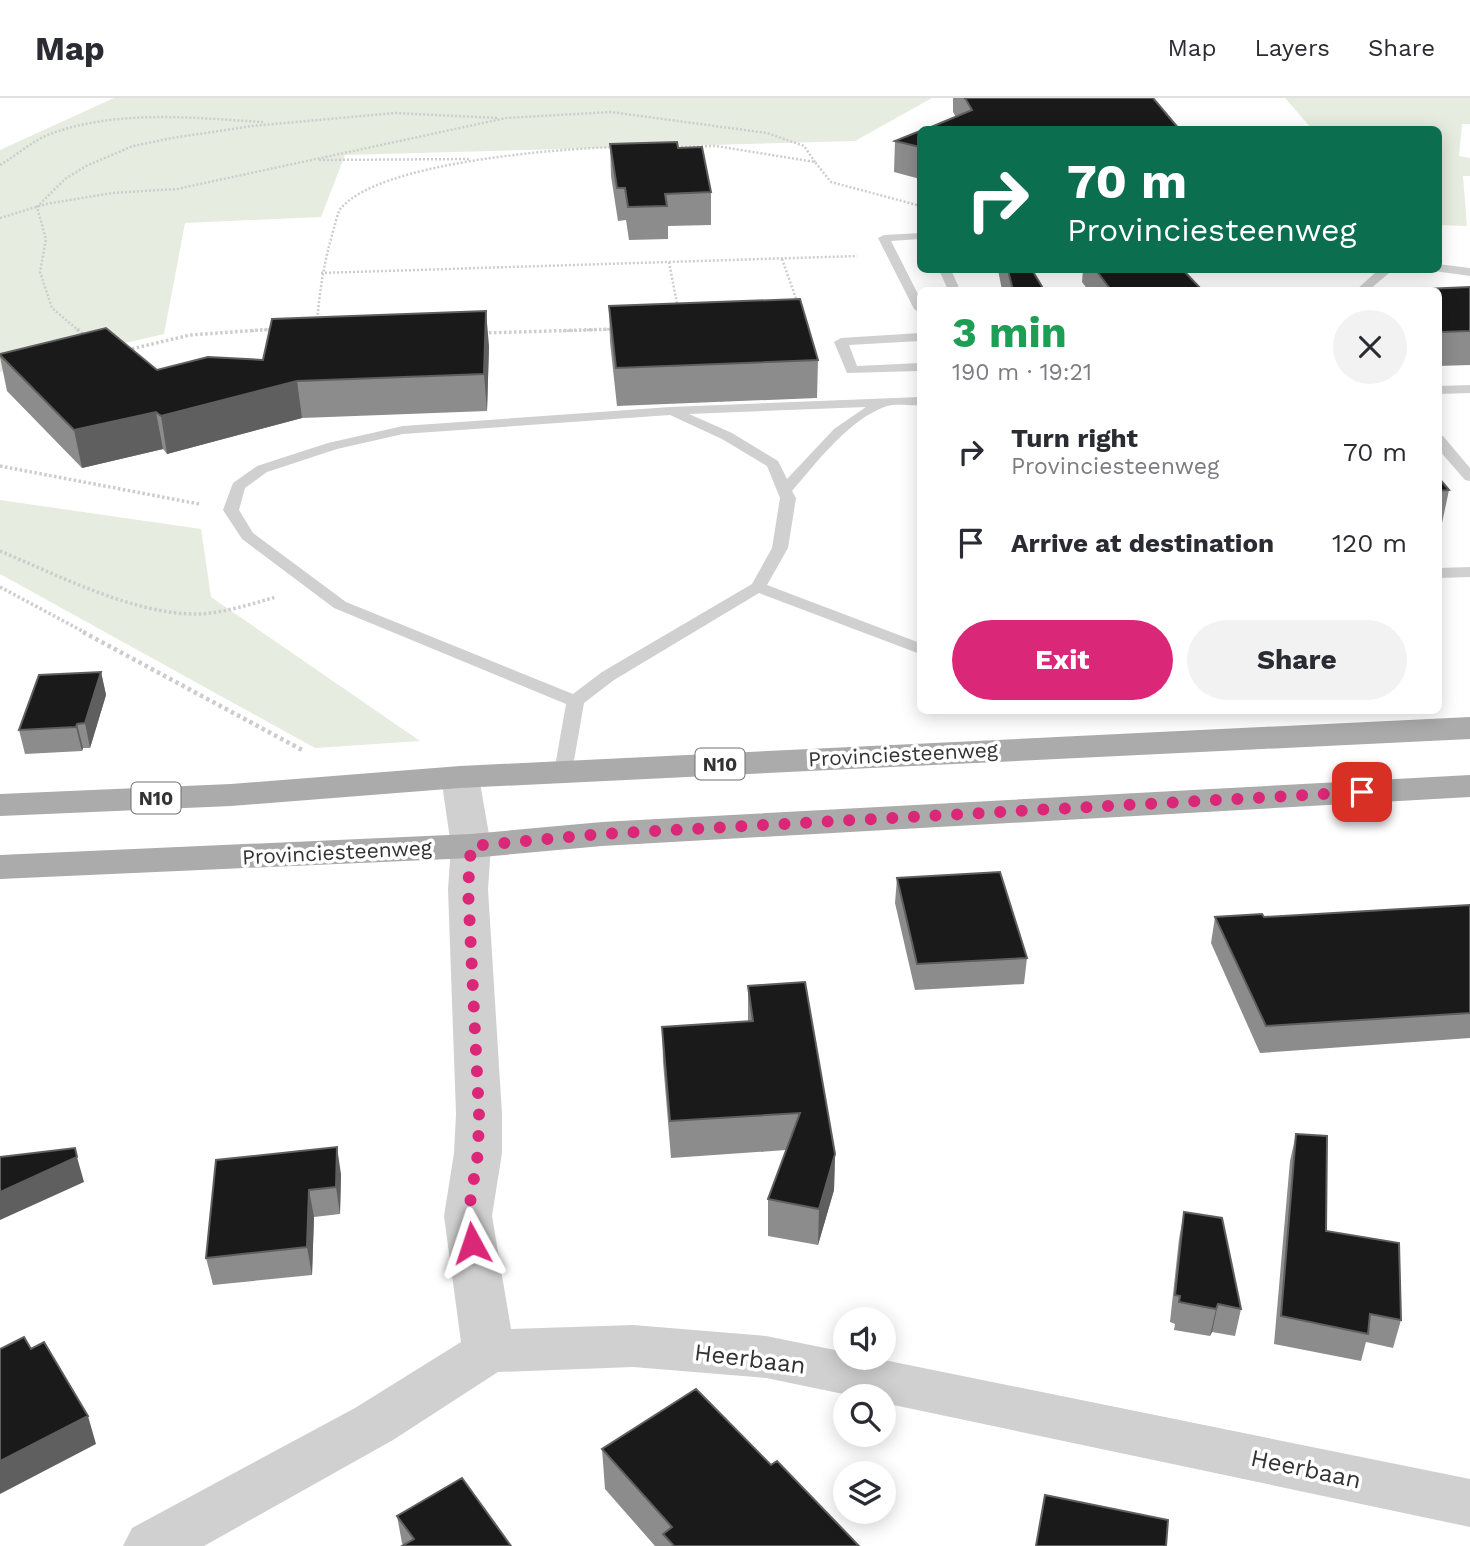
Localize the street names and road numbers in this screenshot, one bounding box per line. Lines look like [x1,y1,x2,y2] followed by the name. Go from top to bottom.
[807,737,999,771] street label: Provinciesteenweg
[696,748,744,779] road number: N10
[132,782,180,814] road number: N10
[241,835,433,869] street label: Provinciesteenweg
[693,1338,807,1380] street label: Heerbaan
[1248,1444,1364,1494] street label: Heerbaan

